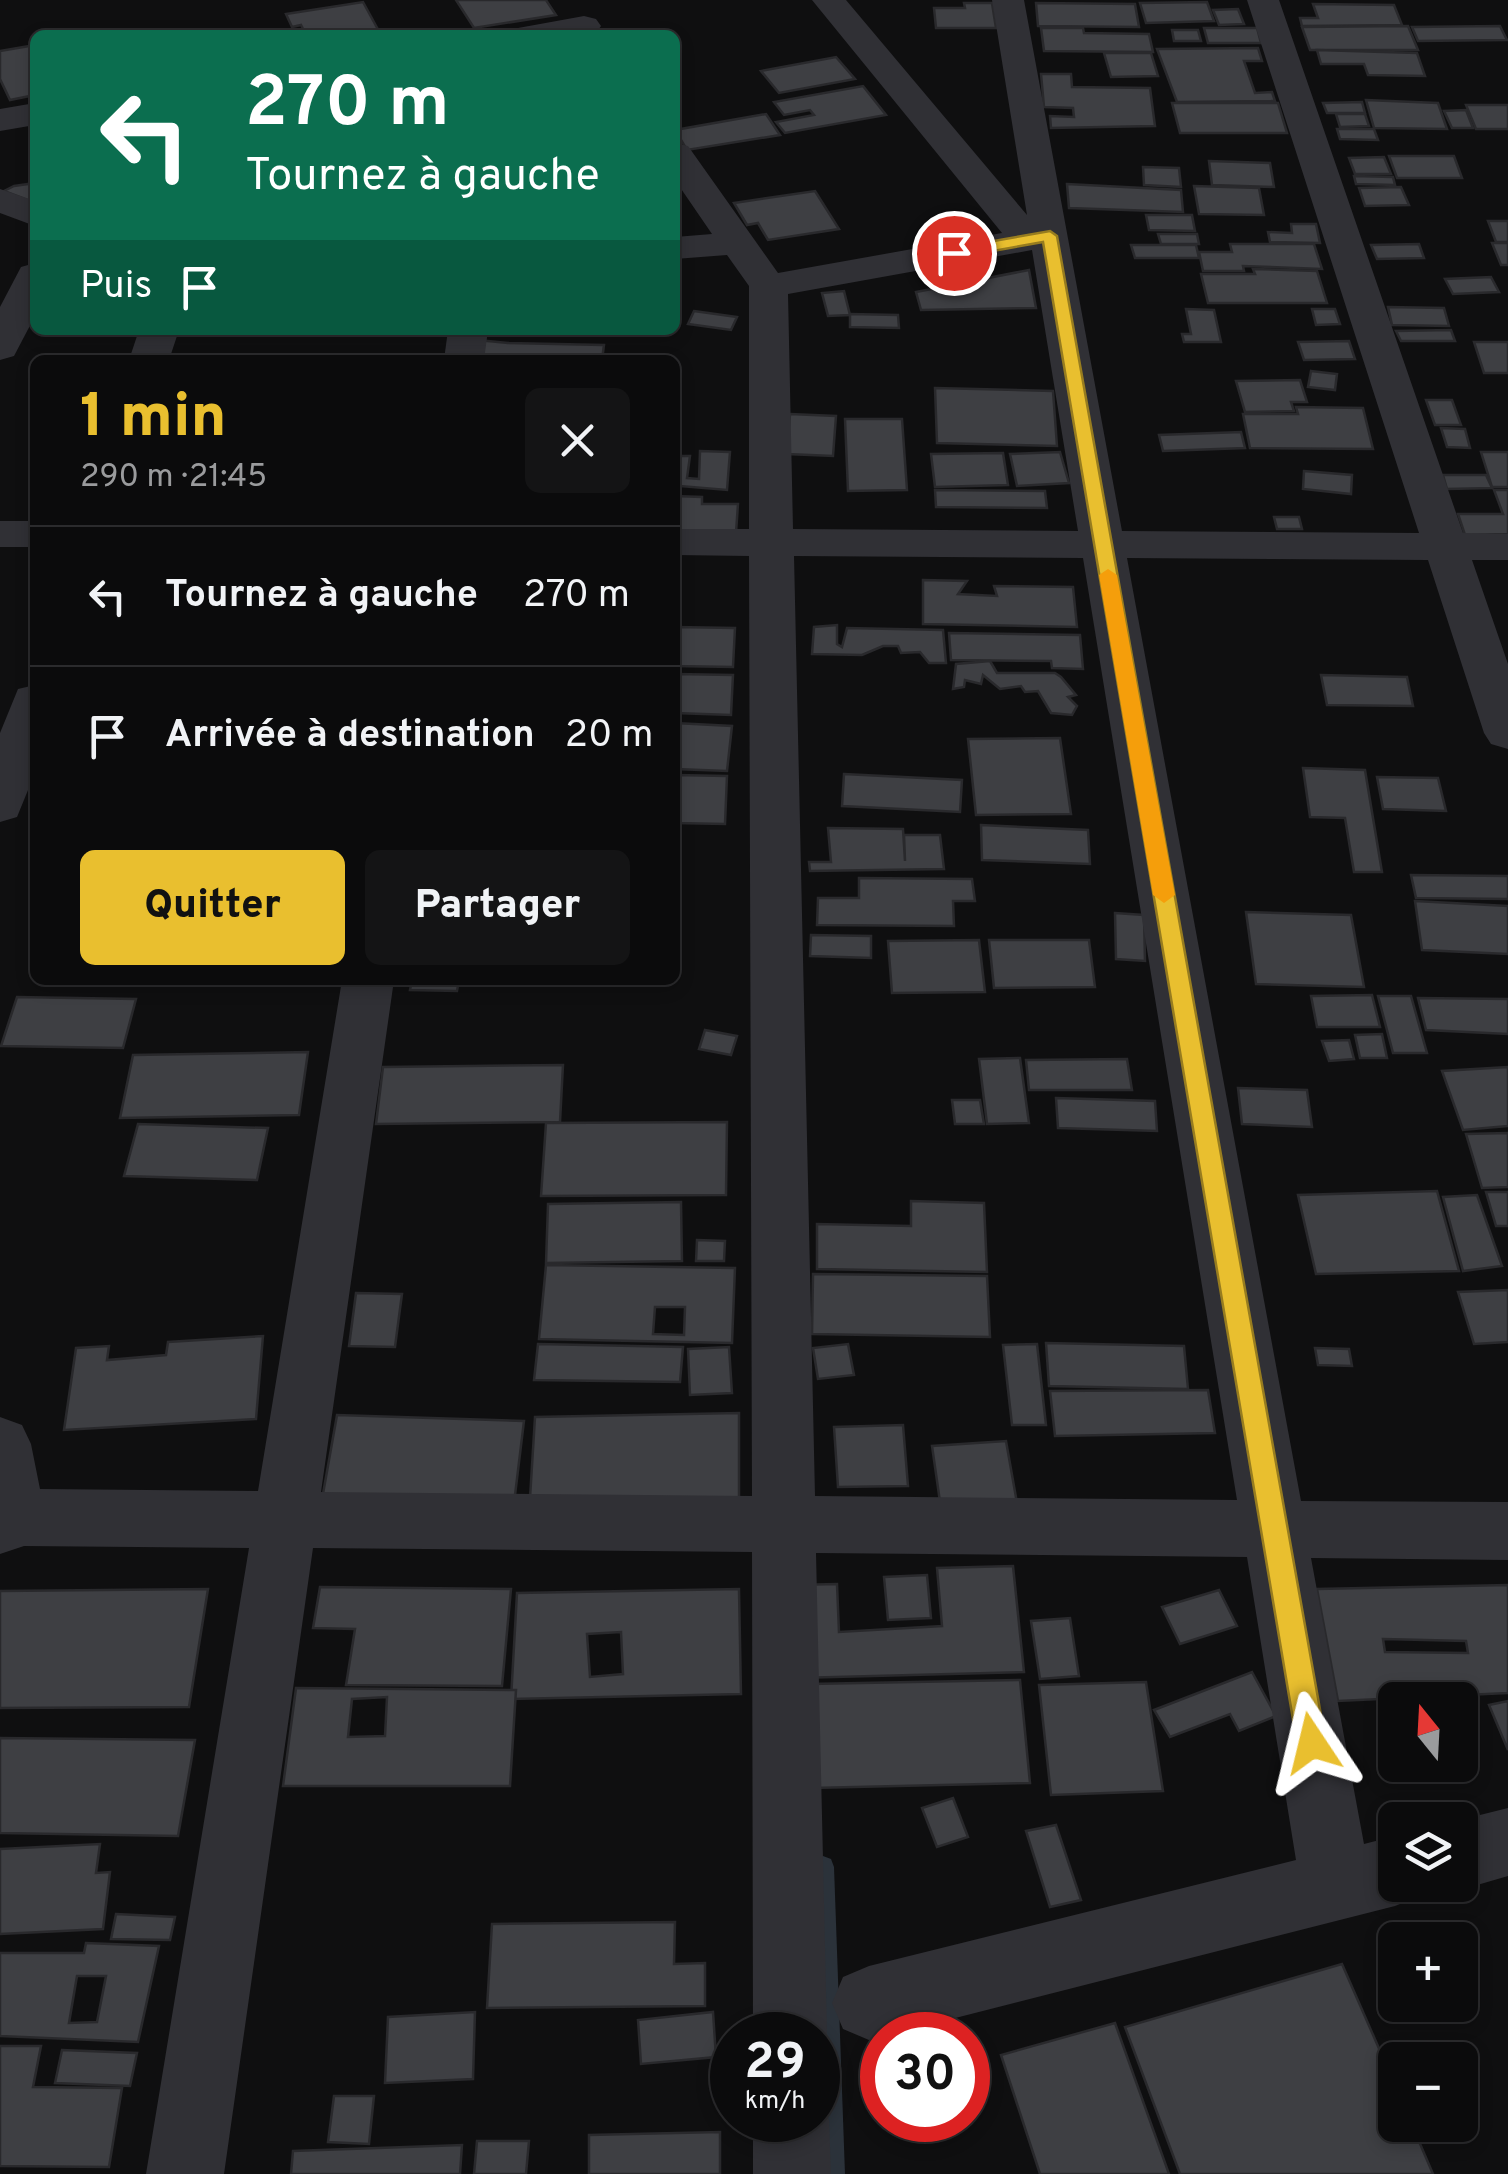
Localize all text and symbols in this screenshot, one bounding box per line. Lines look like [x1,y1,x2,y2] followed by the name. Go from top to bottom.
[245,62,450,151] text: 270 m
[80,70,210,200] icon: left
[245,149,600,206] text: Tournez à gauche
[912,211,997,296] pin
[927,226,982,281] icon: arrive
[172,260,227,315] icon: arrive
[80,263,152,312] text: Puis
[80,382,227,458] text: 1 min
[525,388,630,493] button: close
[80,458,267,498] text: 290 m · 21:45
[80,569,135,624] icon: left
[165,572,478,621] text: Tournez à gauche
[523,572,630,621] text: 270 m
[80,709,135,764] icon: arrive
[165,712,535,761] text: Arrivée à destination
[565,712,653,761] text: 20 m
[80,850,345,965] button: Quitter
[365,850,630,965] button: Partager
[1378,1682,1478,1782] north arrow
[1378,1682,1478,2142] map controls
[1260,1691,1364,1795] position arrow
[1378,1802,1478,1902] button: layers
[1378,1922,1478,2022] button: +
[860,2012,990,2142] speed limit sign: 30
[744,2033,806,2096] text: 29
[1378,2042,1478,2142] button: −
[745,2086,805,2118] text: km/h

